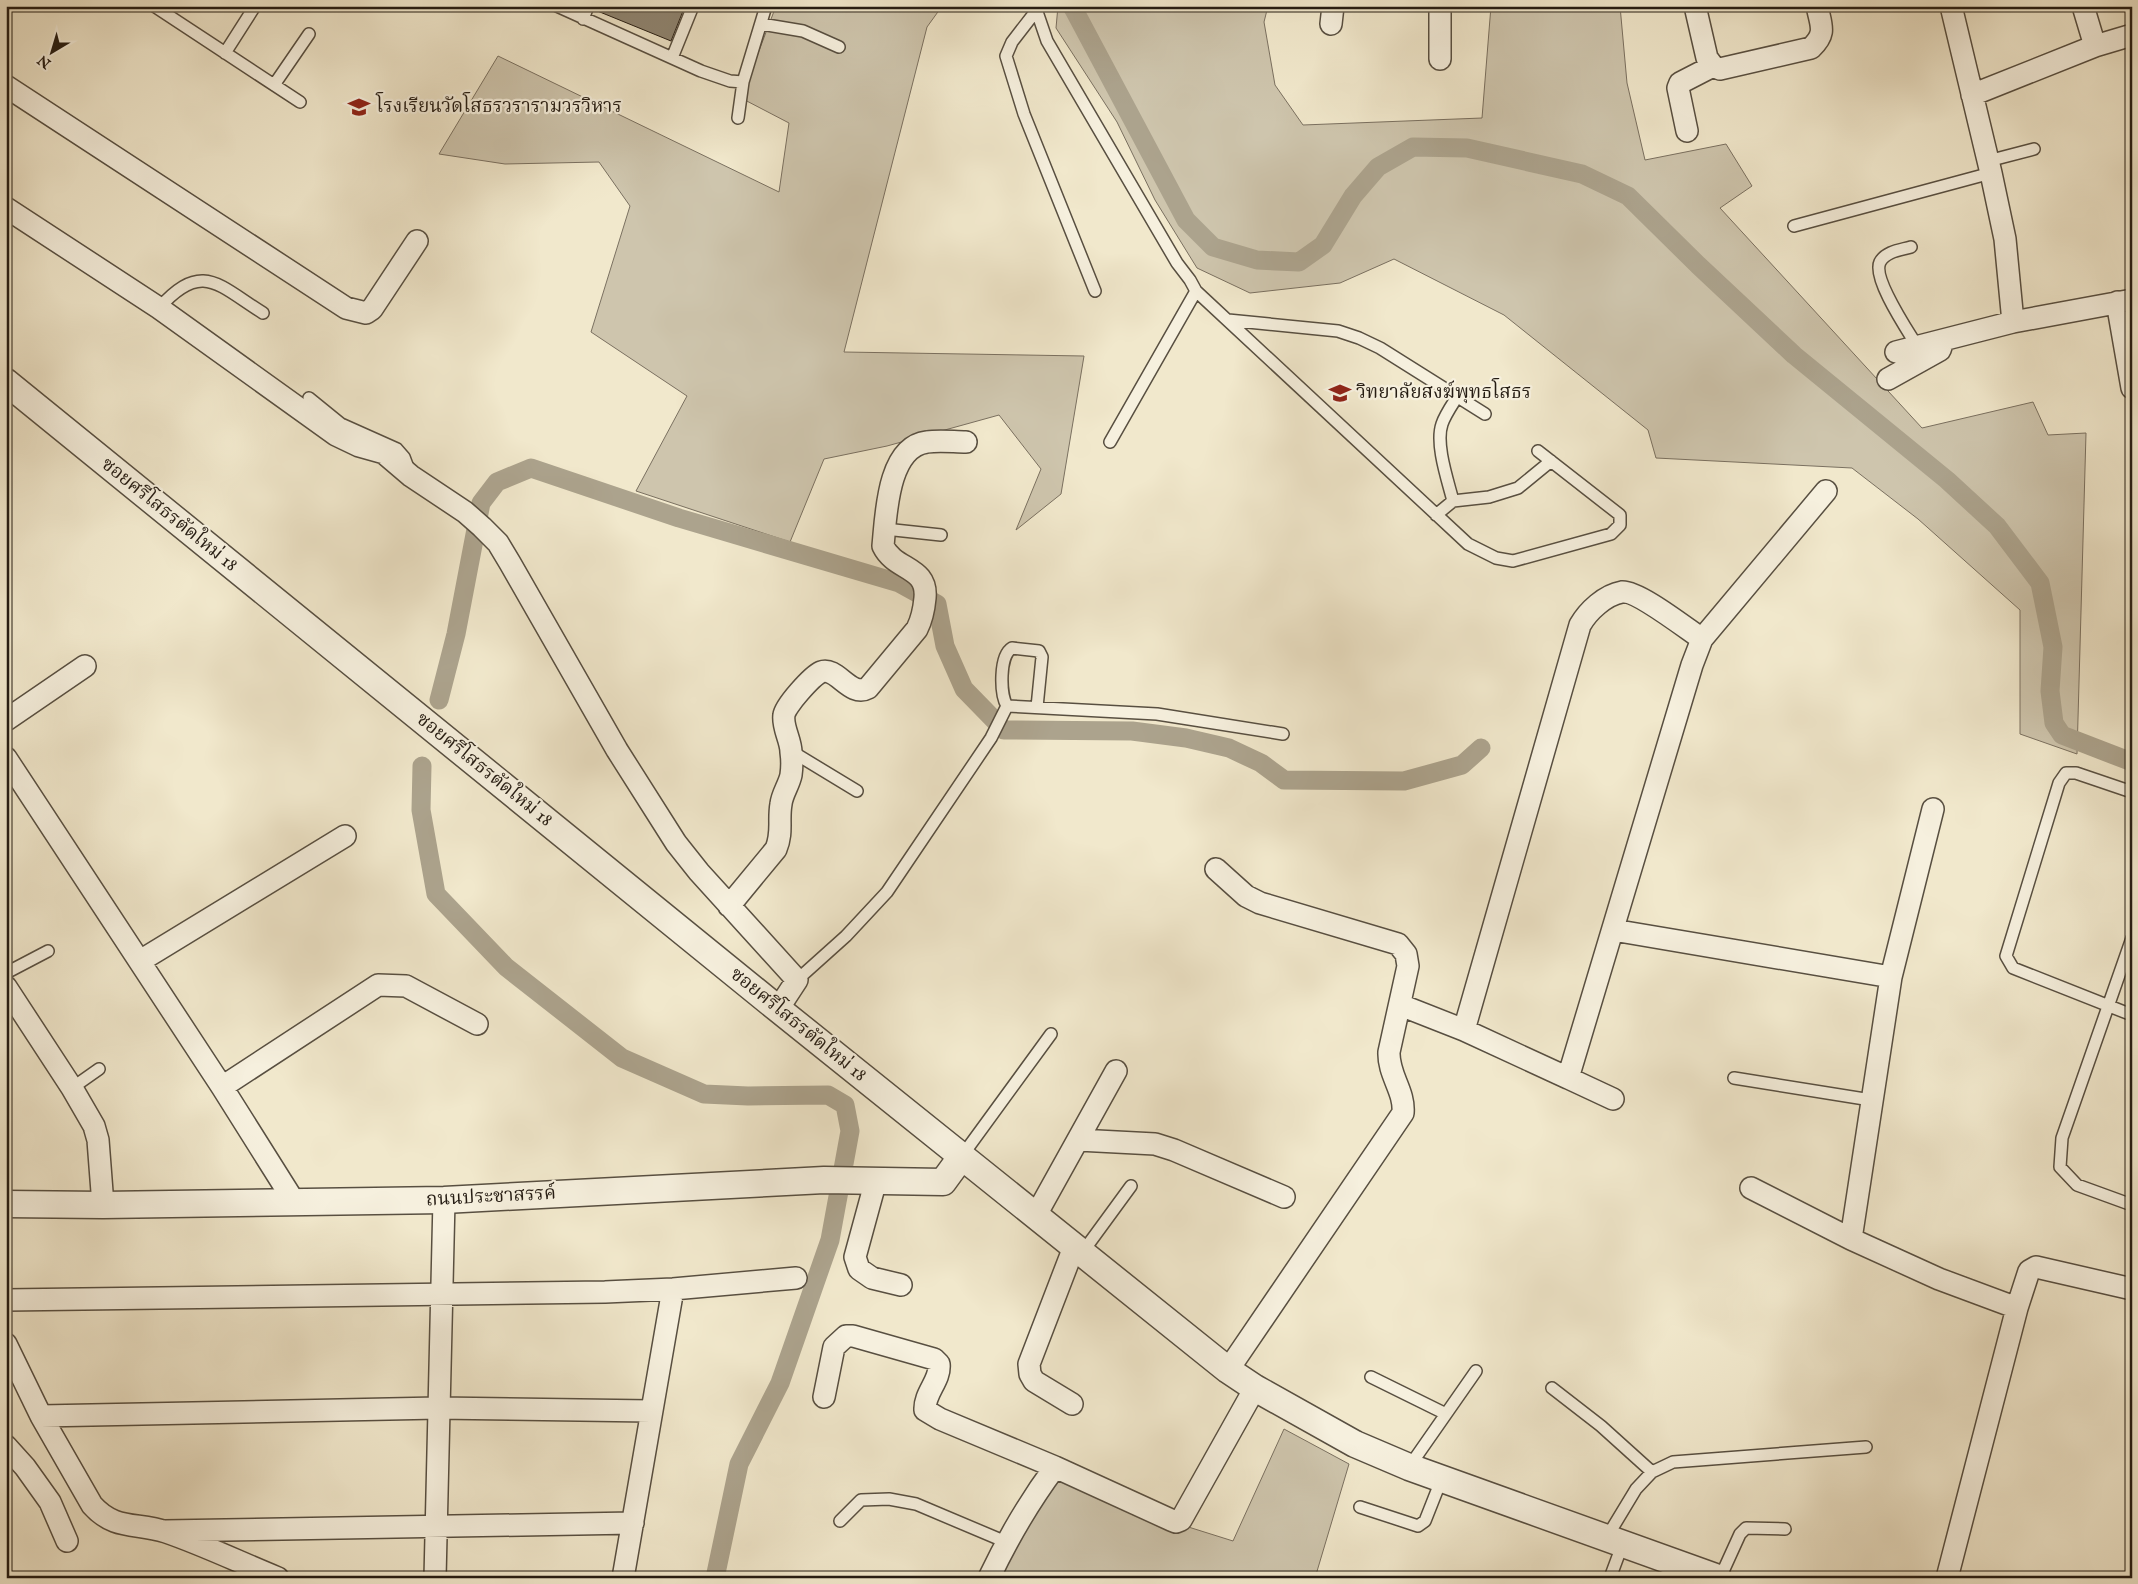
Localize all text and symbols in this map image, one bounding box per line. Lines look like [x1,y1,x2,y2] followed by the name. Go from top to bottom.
[28,28,78,78] north arrow
[34,51,56,73] text: N
[375,91,622,119] place label: โรงเรียนวัดโสธรวรารามวรวิหาร
[346,94,372,120] school or university icon: โรงเรียนวัดโสธรวรารามวรวิหาร
[1356,377,1531,405] place label: วิทยาลัยสงฆ์พุทธโสธร
[1327,380,1353,406] school or university icon: วิทยาลัยสงฆ์พุทธโสธร
[96,449,245,577] street label: ซอยศรีโสธรตัดใหม่ 18
[411,704,560,832] street label: ซอยศรีโสธรตัดใหม่ 18
[725,959,874,1087] street label: ซอยศรีโสธรตัดใหม่ 18
[425,1181,557,1212] street label: ถนนประชาสรรค์

